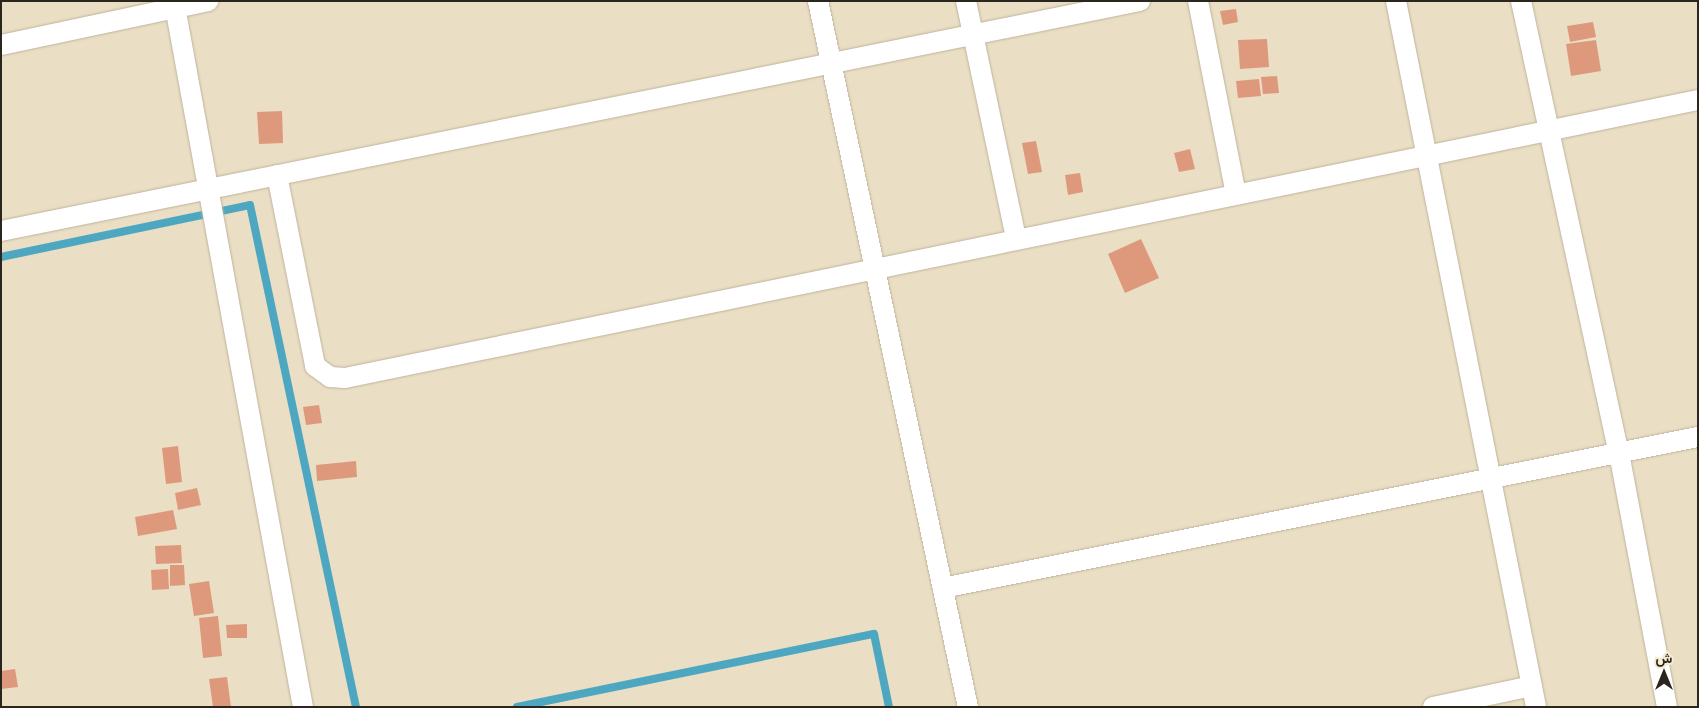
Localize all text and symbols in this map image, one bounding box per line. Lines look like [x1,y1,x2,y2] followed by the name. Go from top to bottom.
[1639,648,1689,698] north arrow
[1656,648,1672,667] text: ش

